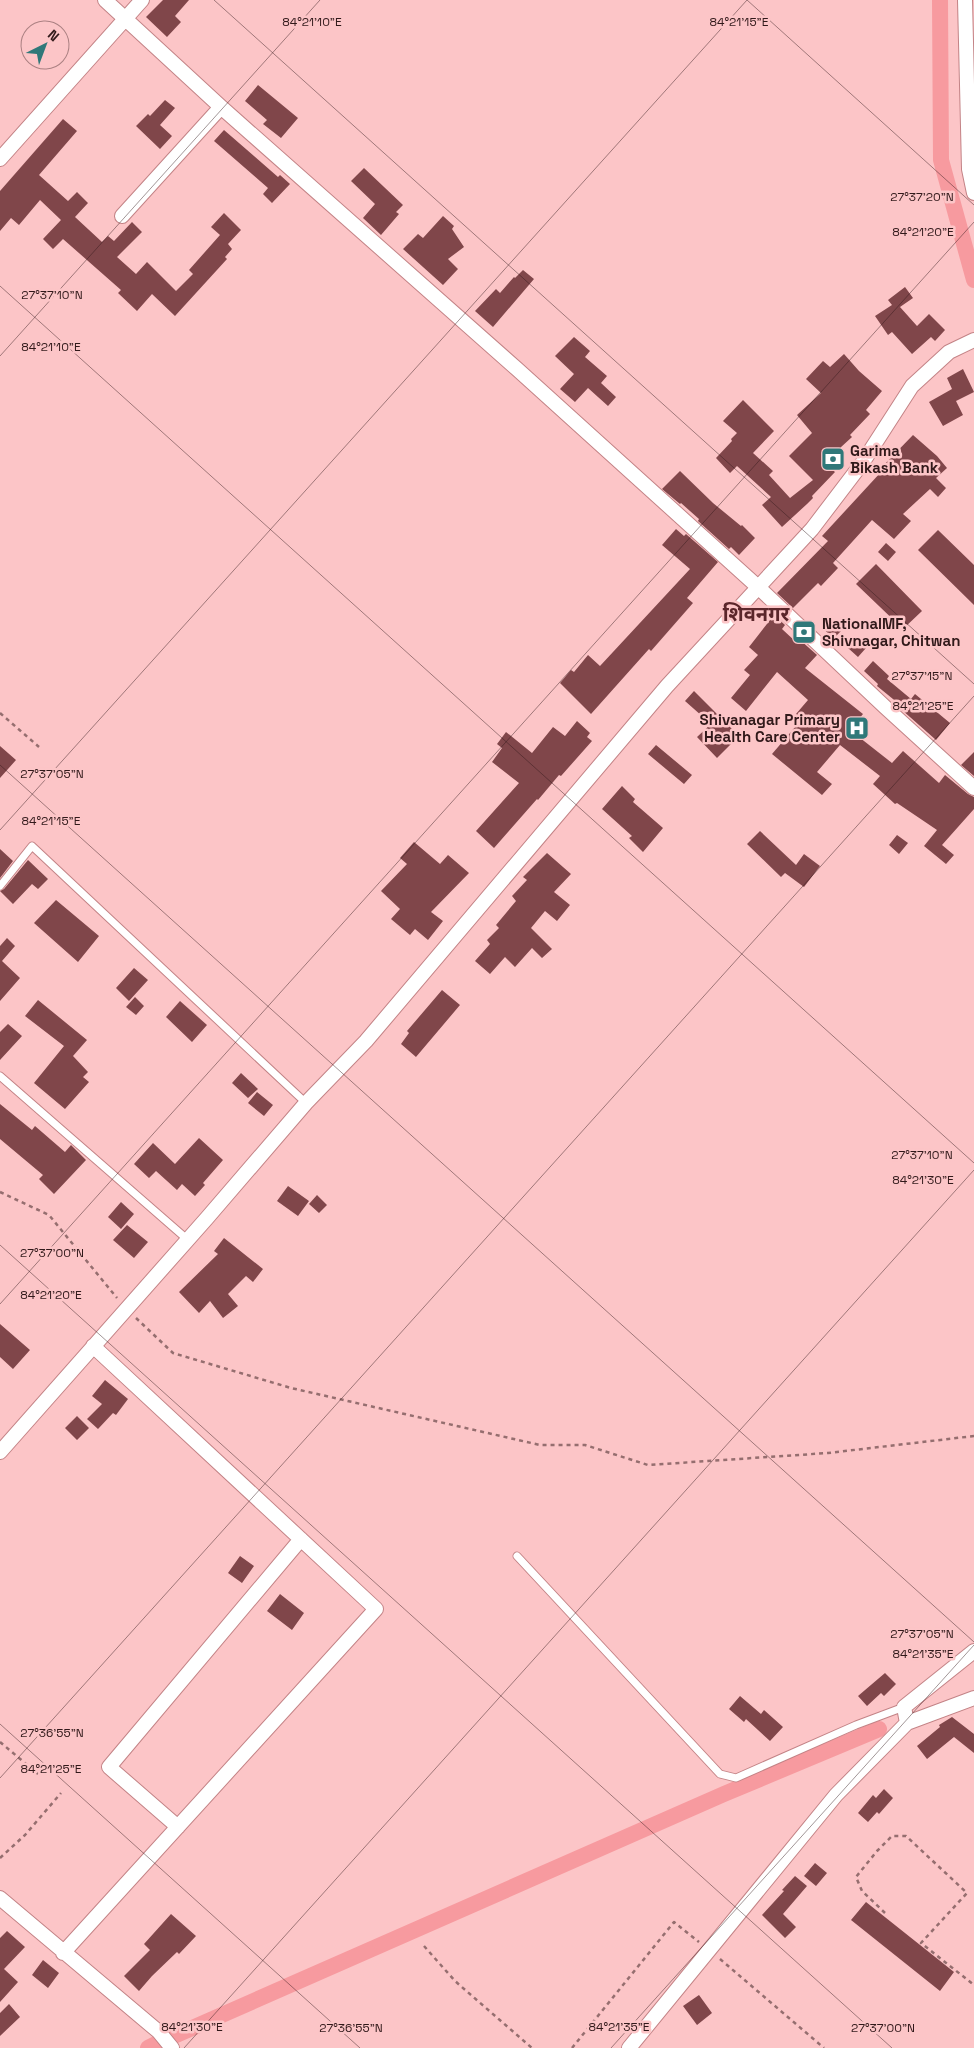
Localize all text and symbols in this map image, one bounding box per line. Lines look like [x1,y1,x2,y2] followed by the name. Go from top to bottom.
[282,14,342,30] text: 84°21'10"E
[710,14,769,30] text: 84°21'15"E
[20,20,70,70] north arrow
[44,26,63,45] text: N
[890,189,954,205] text: 27°37'20"N
[892,224,954,240] text: 84°21'20"E
[21,287,83,303] text: 27°37'10"N
[21,339,81,355] text: 84°21'10"E
[850,441,939,477] place label: Garima Bikash Bank
[820,446,846,472] bank icon: Garima Bikash Bank
[723,601,790,627] district label: शिवनगर
[822,614,960,650] place label: NationalMF, Shivnagar, Chitwan
[791,619,817,645] bank icon: NationalMF, Shivnagar, Chitwan
[892,668,952,684] text: 27°37'15"N
[892,698,954,714] text: 84°21'25"E
[700,710,840,746] place label: Shivanagar Primary Health Care Center
[844,715,870,741] hospital icon: Shivanagar Primary Health Care Center
[20,766,84,782] text: 27°37'05"N
[22,813,81,829] text: 84°21'15"E
[891,1147,953,1163] text: 27°37'10"N
[892,1172,954,1188] text: 84°21'30"E
[20,1245,84,1261] text: 27°37'00"N
[20,1287,82,1303] text: 84°21'20"E
[890,1626,954,1642] text: 27°37'05"N
[892,1646,954,1662] text: 84°21'35"E
[20,1725,84,1741] text: 27°36'55"N
[20,1761,82,1777] text: 84°21'25"E
[161,2019,223,2035] text: 84°21'30"E
[588,2019,650,2035] text: 84°21'35"E
[319,2020,383,2036] text: 27°36'55"N
[851,2020,915,2036] text: 27°37'00"N

